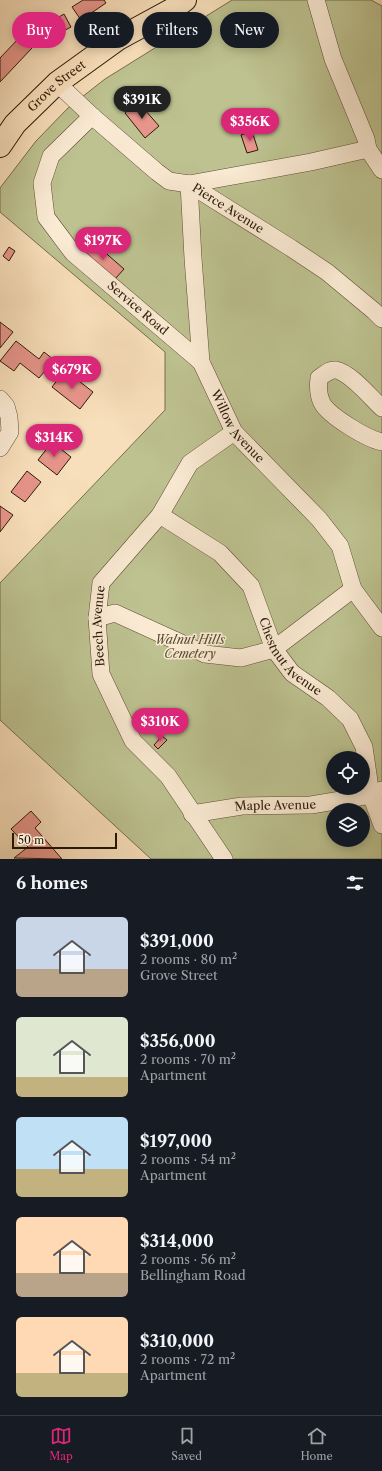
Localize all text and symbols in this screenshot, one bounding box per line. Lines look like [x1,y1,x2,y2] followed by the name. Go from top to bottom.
[12,12,66,48] chip: Buy
[74,12,134,48] chip: Rent
[142,12,212,48] chip: Filters
[220,12,279,48] chip: New
[24,56,89,115] street label: Grove Street
[114,86,170,120] pin: $391K
[123,91,161,107] text: $391K
[222,108,278,142] pin: $356K
[230,113,270,129] text: $356K
[190,180,267,236] street label: Pierce Avenue
[75,227,131,261] pin: $197K
[84,232,122,248] text: $197K
[105,278,172,338] street label: Service Road
[44,356,100,390] pin: $679K
[52,361,92,377] text: $679K
[208,386,268,466] street label: Willow Avenue
[26,424,82,458] pin: $314K
[35,429,73,445] text: $314K
[89,584,108,667] street label: Beech Avenue
[256,615,325,699] street label: Chestnut Avenue
[155,632,226,661] park label: Walnut Hills Cemetery
[132,708,188,742] pin: $310K
[140,713,180,729] text: $310K
[326,751,370,847] map controls
[326,751,370,795] button: locate
[233,796,317,814] street label: Maple Avenue
[326,803,370,847] button: layers
[12,831,117,850] scale bar
[18,833,44,847] text: 50 m
[344,872,366,894] icon: filters
[16,873,88,893] text: 6 homes
[140,931,214,951] text: $391,000
[48,933,96,981] icon: home
[140,951,237,967] text: 2 rooms · 80 m²
[140,967,218,983] text: Grove Street
[140,1031,216,1051] text: $356,000
[48,1033,96,1081] icon: home
[140,1051,236,1067] text: 2 rooms · 70 m²
[140,1067,207,1083] text: Apartment
[140,1131,212,1151] text: $197,000
[48,1133,96,1181] icon: home
[140,1151,236,1167] text: 2 rooms · 54 m²
[140,1167,207,1183] text: Apartment
[140,1231,214,1251] text: $314,000
[48,1233,96,1281] icon: home
[140,1251,236,1267] text: 2 rooms · 56 m²
[140,1267,246,1283] text: Bellingham Road
[140,1331,214,1351] text: $310,000
[48,1333,96,1381] icon: home
[140,1351,235,1367] text: 2 rooms · 72 m²
[140,1367,207,1383] text: Apartment
[49,1425,73,1463] tab: Map
[171,1425,202,1463] tab: Saved
[300,1425,333,1463] tab: Home

